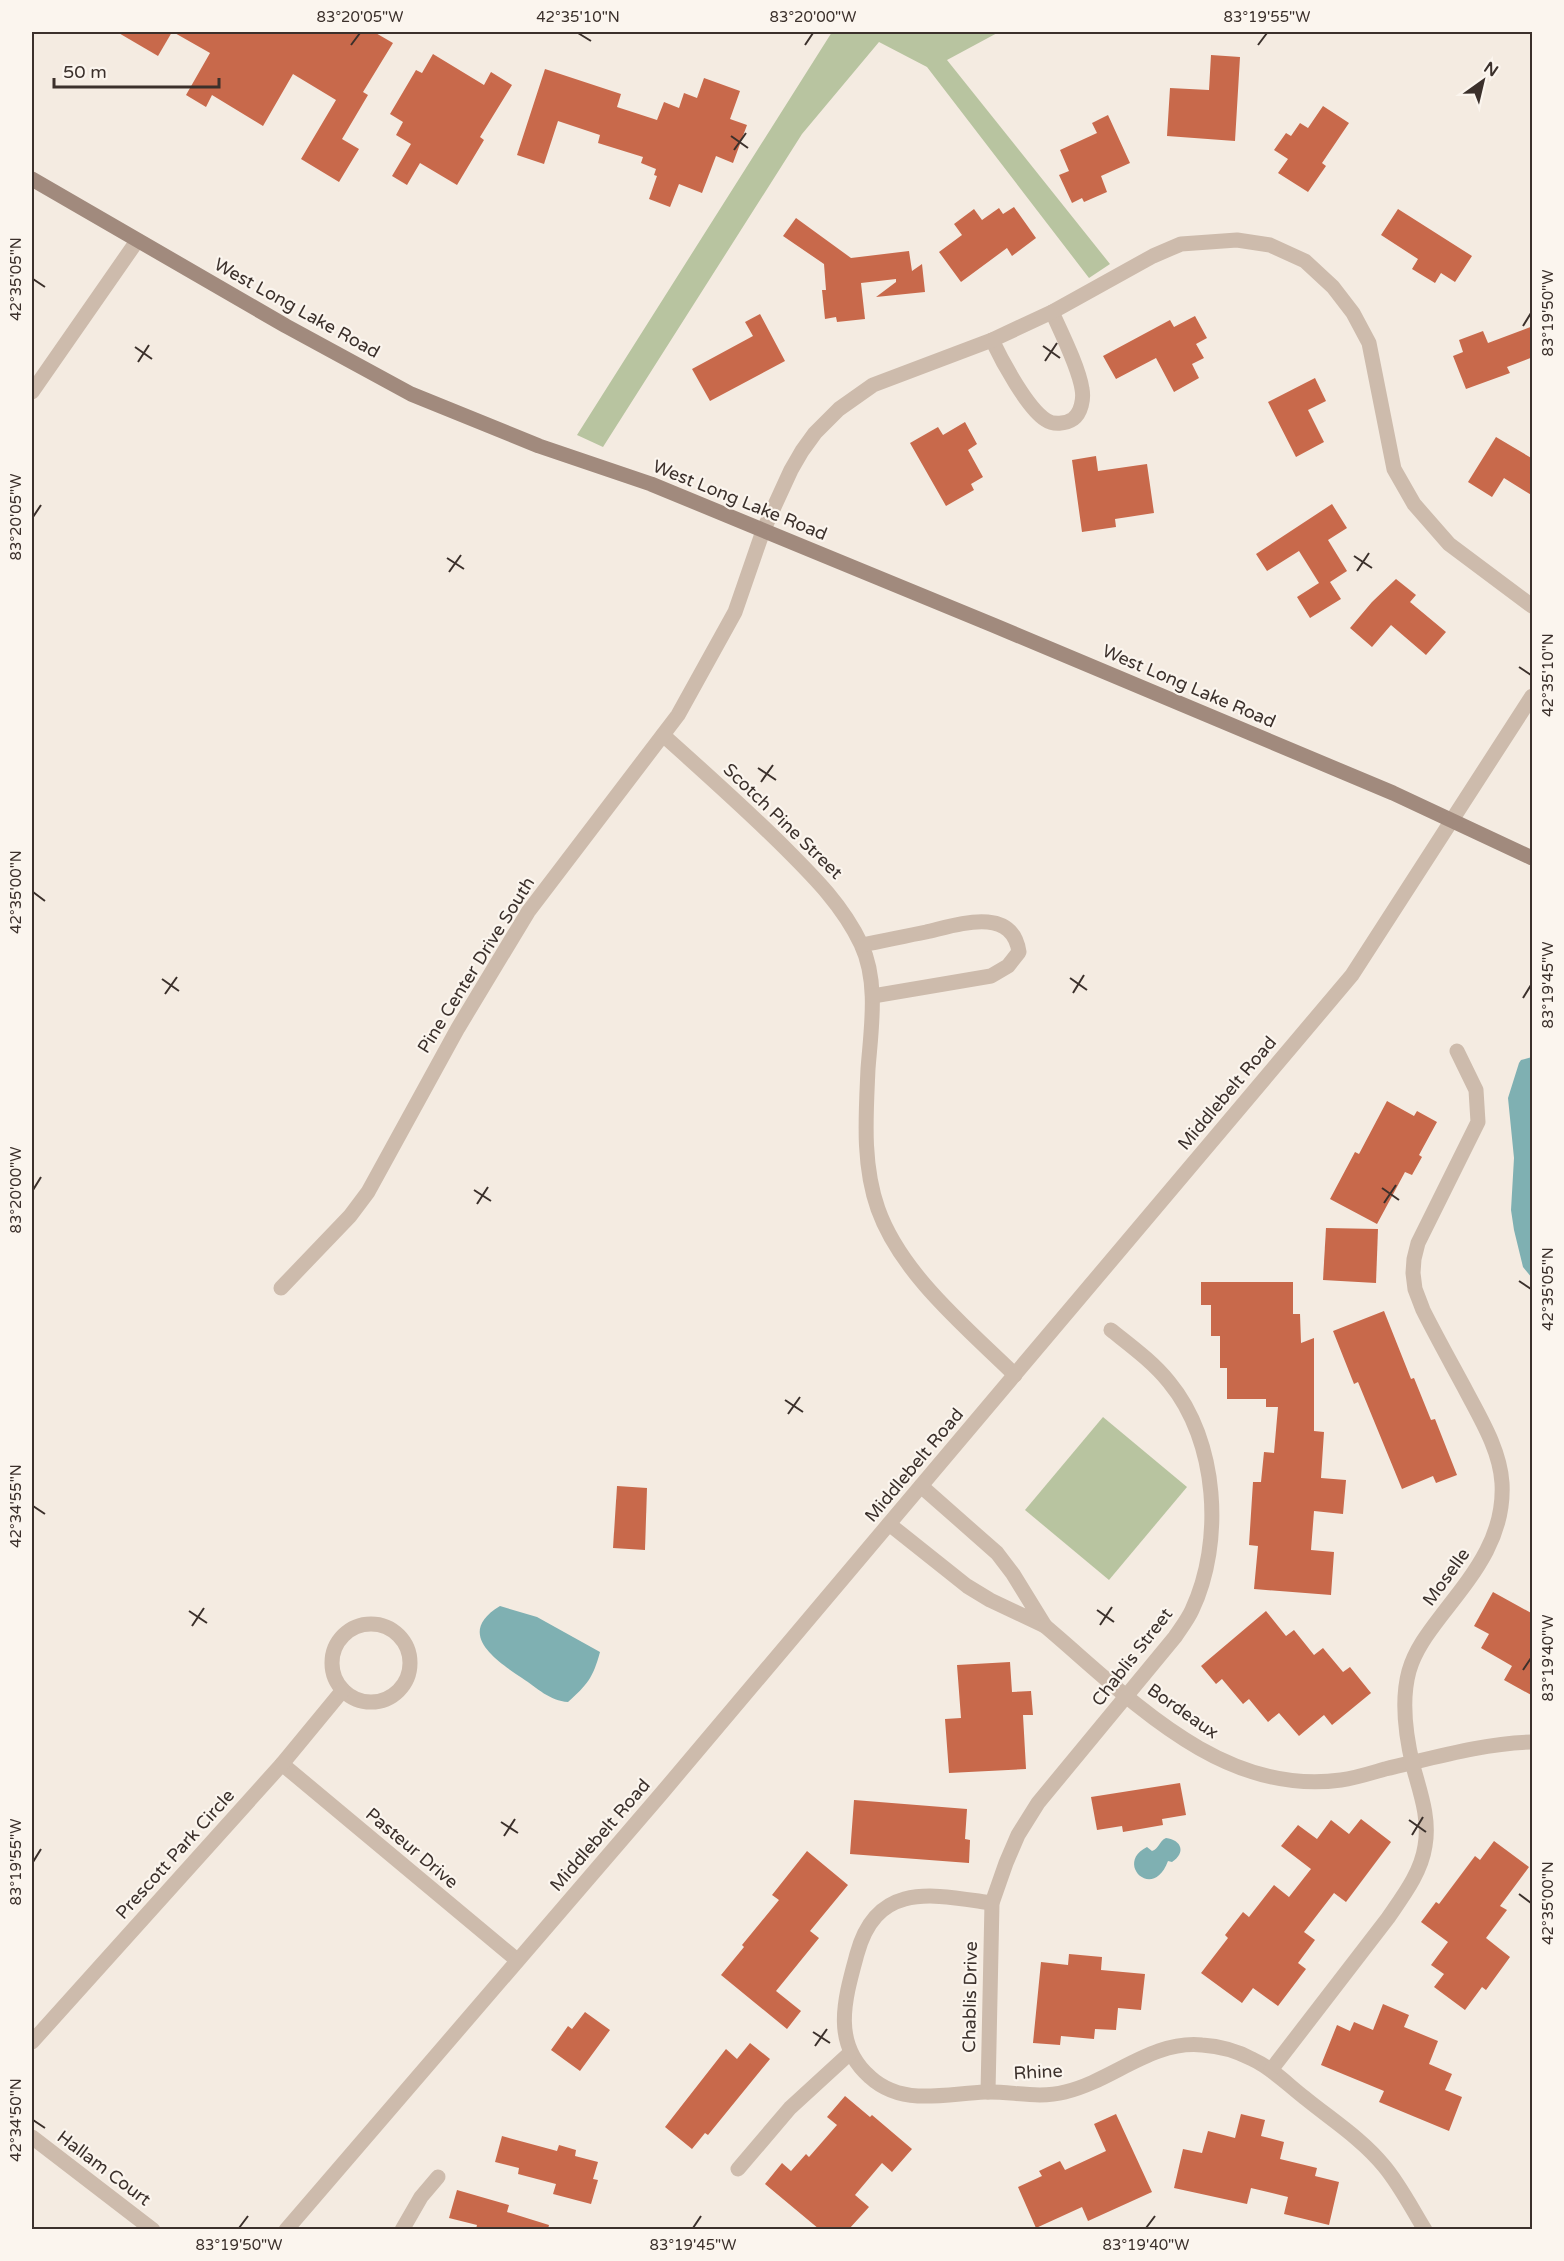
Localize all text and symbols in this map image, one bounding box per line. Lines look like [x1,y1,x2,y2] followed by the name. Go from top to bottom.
[317,8,403,26] text: 83°20'05"W
[536,8,620,26] text: 42°35'10"N
[770,8,856,26] text: 83°20'00"W
[1224,8,1310,26] text: 83°19'55"W
[54,51,219,89] scale bar
[1453,51,1513,111] north arrow
[1480,58,1502,81] text: N
[63,61,107,83] text: 50 m
[7,237,25,321] text: 42°35'05"N
[210,253,384,363] street label: West Long Lake Road
[1539,270,1557,356] text: 83°19'50"W
[650,455,830,545] street label: West Long Lake Road
[7,474,25,560] text: 83°20'05"W
[1539,633,1557,717] text: 42°35'10"N
[1099,639,1279,733] street label: West Long Lake Road
[719,758,847,884] street label: Scotch Pine Street
[7,850,25,934] text: 42°35'00"N
[413,873,539,1057] street label: Pine Center Drive South
[1539,942,1557,1028] text: 83°19'45"W
[1173,1032,1281,1154] street label: Middlebelt Road
[7,1147,25,1233] text: 83°20'00"W
[1539,1247,1557,1331] text: 42°35'05"N
[860,1404,968,1526] street label: Middlebelt Road
[7,1464,25,1548] text: 42°34'55"N
[1418,1544,1474,1610] street label: Moselle
[1087,1603,1177,1711] street label: Chablis Street
[1539,1615,1557,1701] text: 83°19'40"W
[1143,1678,1223,1744] street label: Bordeaux
[545,1774,655,1896] street label: Middlebelt Road
[111,1784,239,1924] street label: Prescott Park Circle
[361,1803,463,1893] street label: Pasteur Drive
[7,1819,25,1905] text: 83°19'55"W
[1539,1861,1557,1945] text: 42°35'00"N
[958,1941,982,2053] street label: Chablis Drive
[1013,2060,1063,2084] street label: Rhine
[7,2078,25,2162] text: 42°34'50"N
[53,2126,155,2211] street label: Hallam Court
[196,2236,282,2254] text: 83°19'50"W
[650,2236,736,2254] text: 83°19'45"W
[1103,2236,1189,2254] text: 83°19'40"W

